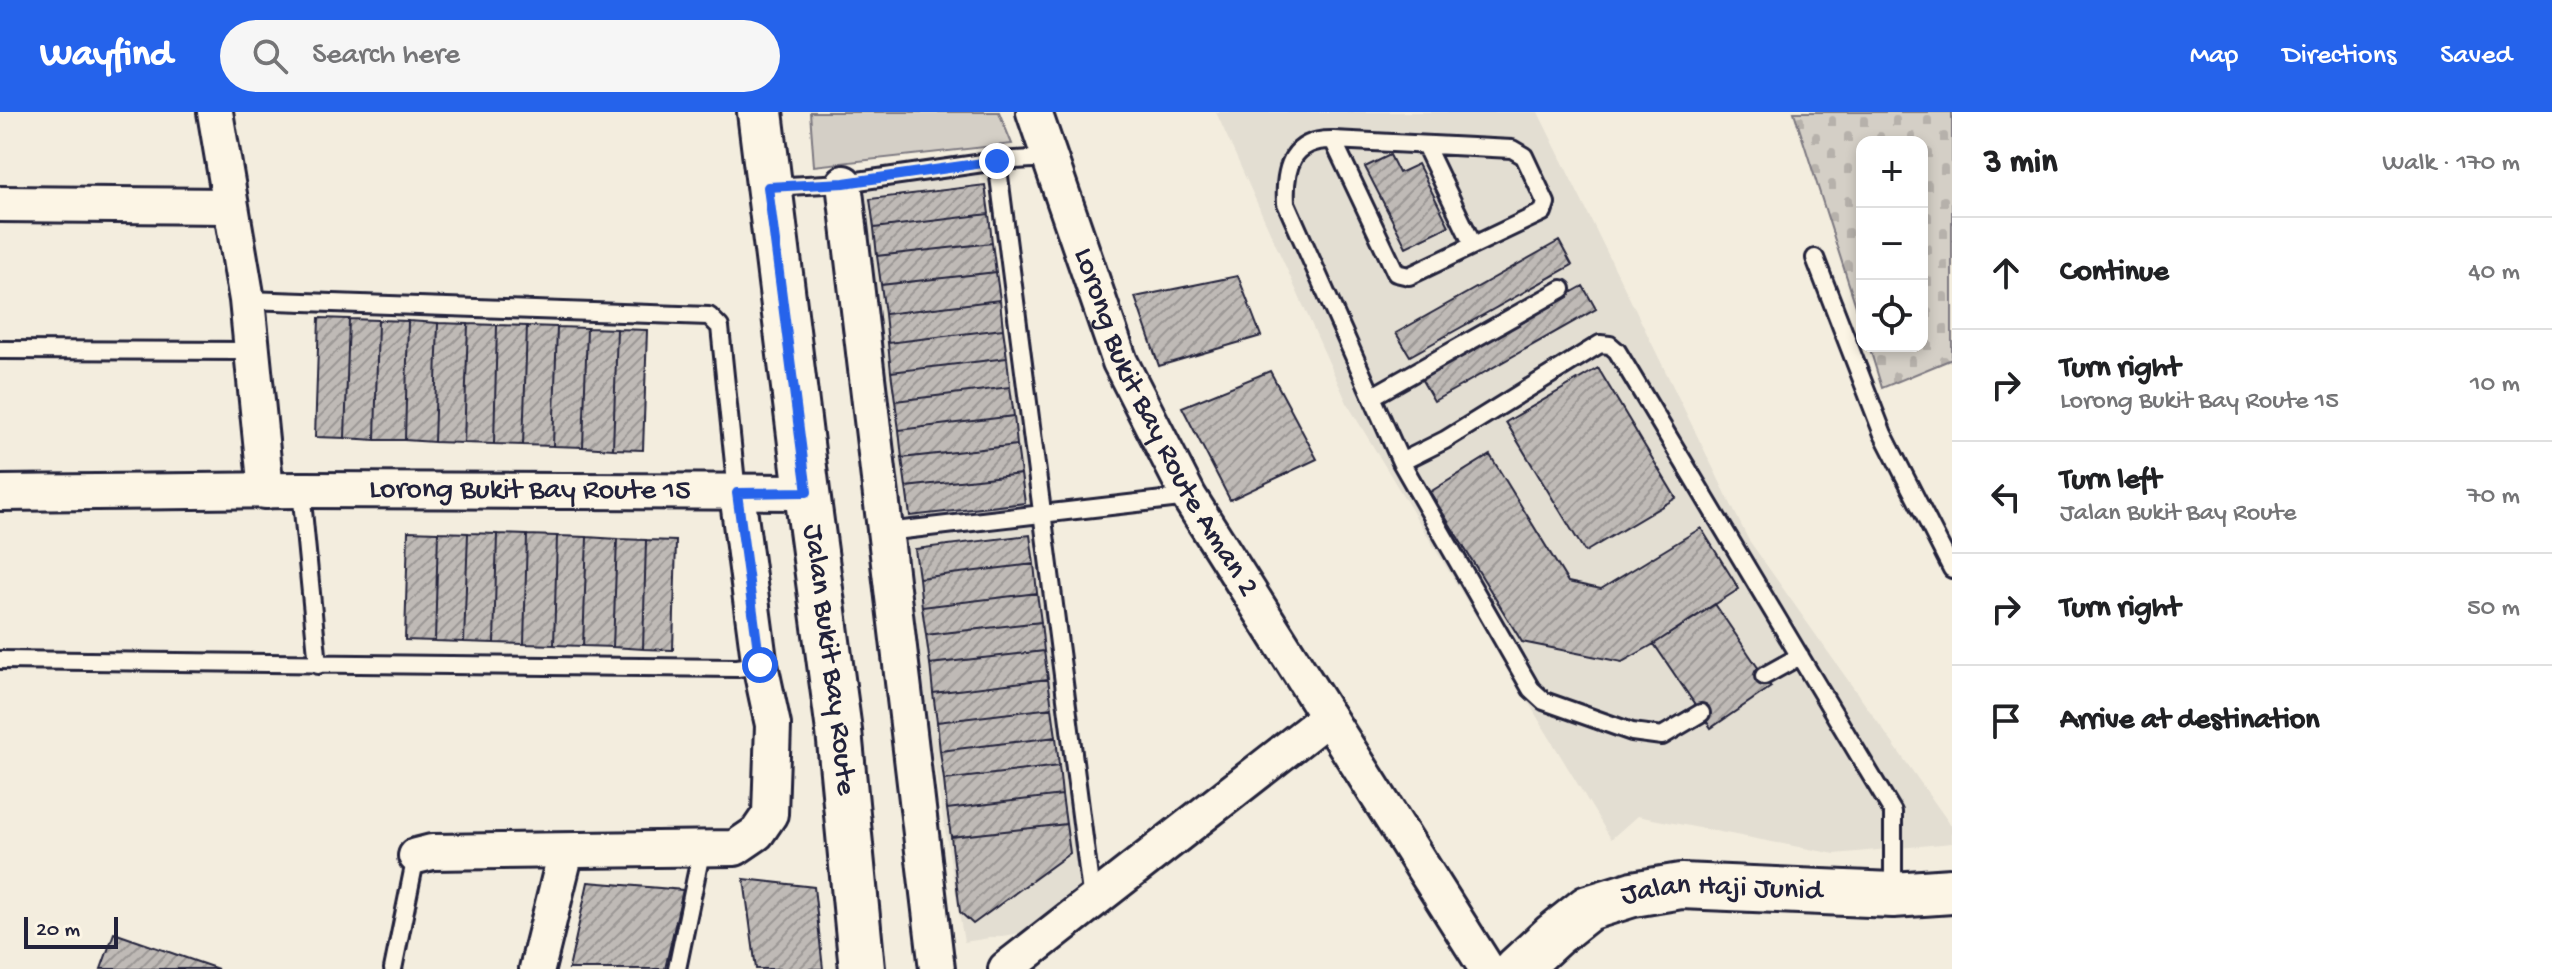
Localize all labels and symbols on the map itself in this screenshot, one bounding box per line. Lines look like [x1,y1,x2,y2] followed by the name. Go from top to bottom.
[979,143,1015,179] route end
[1065,244,1265,603] street label: Lorong Bukit Bay Route Aman 2
[369,473,691,509] street label: Lorong Bukit Bay Route 15
[794,522,863,797] street label: Jalan Bukit Bay Route
[742,647,778,683] route start
[1617,868,1825,914] street label: Jalan Haji Junid
[24,913,118,949] scale bar

